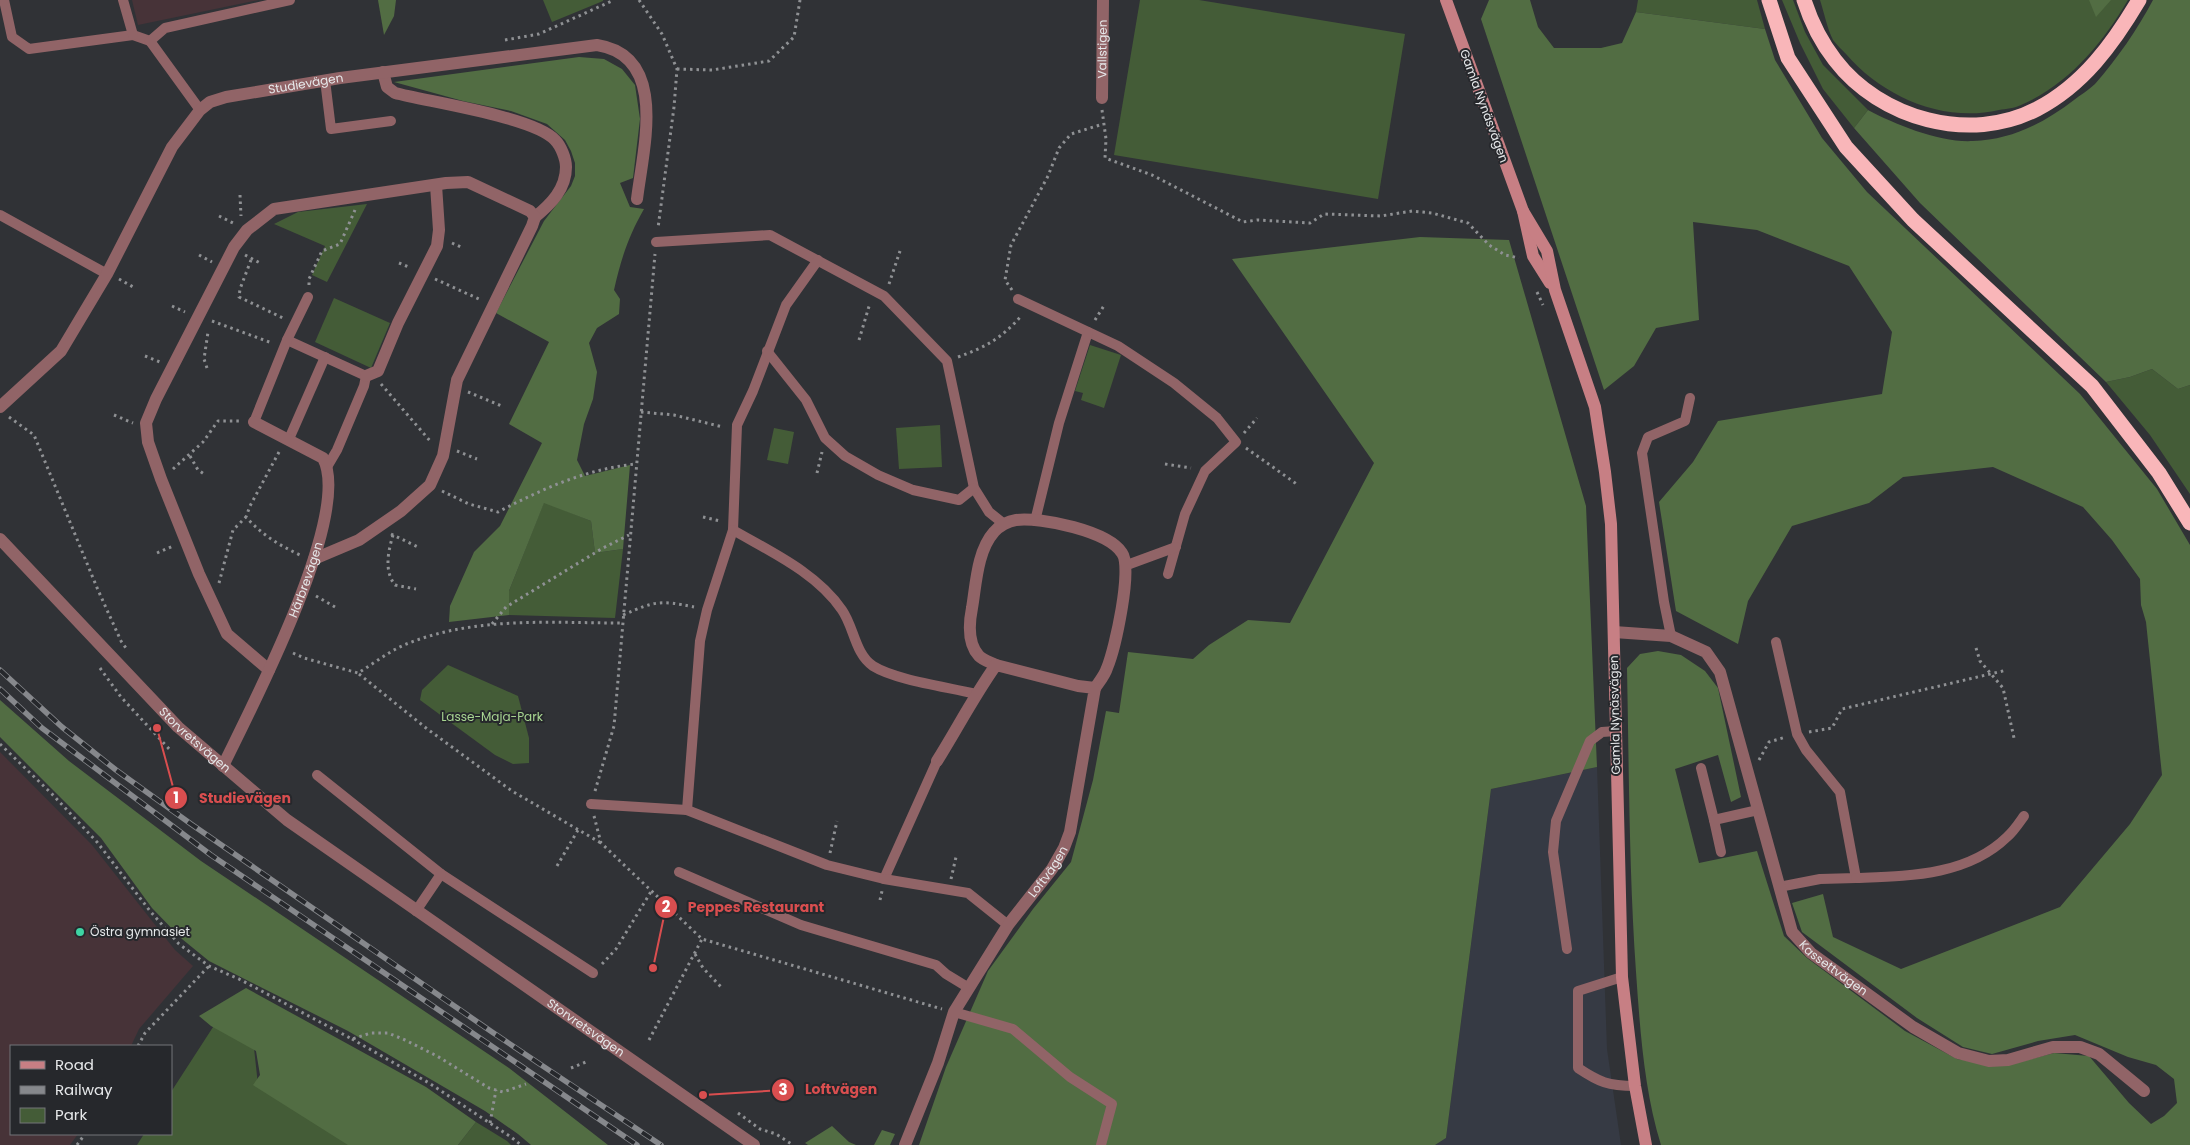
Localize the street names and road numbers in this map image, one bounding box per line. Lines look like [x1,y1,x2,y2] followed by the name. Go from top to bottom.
[1093,19,1111,79] street label: Vallstigen
[1456,47,1513,165] street label: Gamla Nynäsvägen
[267,69,344,98] street label: Studievägen
[284,540,327,620] street label: Härbrevägen
[1605,655,1624,775] street label: Gamla Nynäsvägen
[155,703,235,776] street label: Storvretsvägen
[1024,843,1071,901] street label: Loftvägen
[1796,936,1871,999] street label: Kassettvägen
[544,994,628,1060] street label: Storvretsvägen

